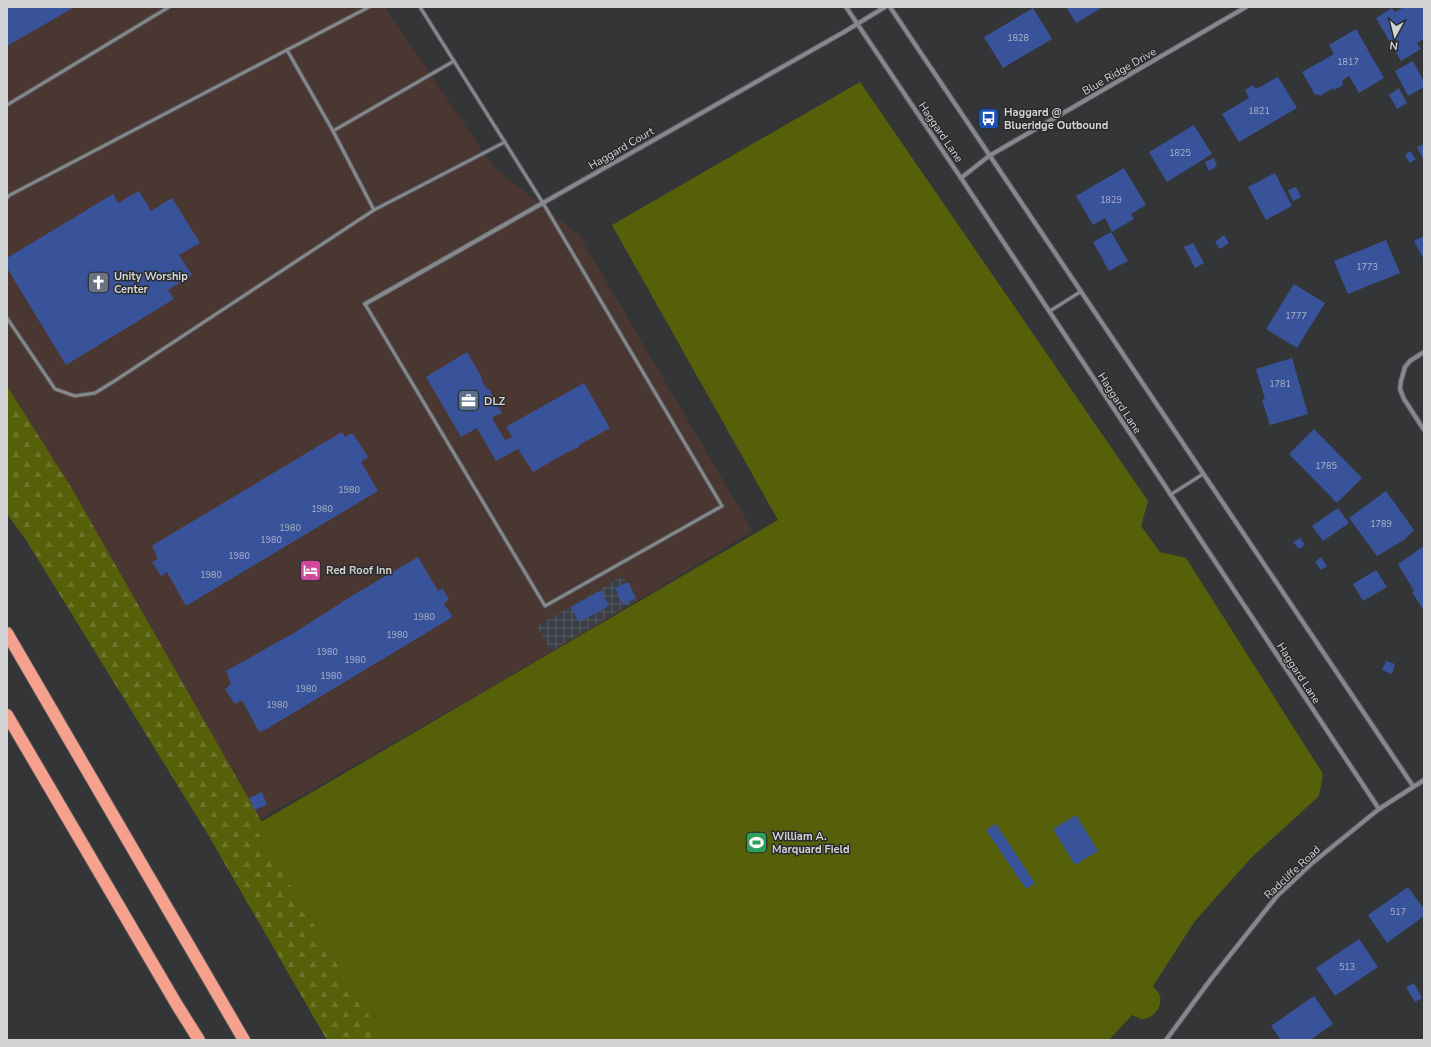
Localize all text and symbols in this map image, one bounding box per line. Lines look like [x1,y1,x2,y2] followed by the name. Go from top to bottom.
[1375,16,1415,56] north arrow
[1007,32,1029,44] house number: 1828
[1389,37,1399,53] text: N
[1080,44,1159,99] street label: Blue Ridge Drive
[1337,56,1359,68] house number: 1817
[915,99,966,166] street label: Haggard Lane
[975,105,1001,131] bus stop icon: Haggard @ Blueridge Outbound
[1004,105,1108,133] place label: Haggard @ Blueridge Outbound
[1248,105,1270,117] house number: 1821
[586,124,657,173] street label: Haggard Court
[1169,147,1191,159] house number: 1825
[1100,194,1122,206] house number: 1829
[1356,261,1378,273] house number: 1773
[85,269,111,295] church icon: Unity Worship Center
[114,269,188,297] place label: Unity Worship Center
[1285,310,1307,322] house number: 1777
[1094,370,1145,437] street label: Haggard Lane
[1269,378,1291,390] house number: 1781
[455,388,481,414] office icon: DLZ
[484,394,506,409] place label: DLZ
[1315,460,1337,472] house number: 1785
[338,484,360,496] house number: 1980
[311,503,333,515] house number: 1980
[1370,518,1392,530] house number: 1789
[279,522,301,534] house number: 1980
[260,534,282,546] house number: 1980
[228,550,250,562] house number: 1980
[297,557,323,583] hotel icon: Red Roof Inn
[326,563,392,578] place label: Red Roof Inn
[200,569,222,581] house number: 1980
[413,611,435,623] house number: 1980
[386,629,408,641] house number: 1980
[1273,640,1324,707] street label: Haggard Lane
[316,646,338,658] house number: 1980
[344,654,366,666] house number: 1980
[320,670,342,682] house number: 1980
[295,683,317,695] house number: 1980
[266,699,288,711] house number: 1980
[743,829,769,855] sports icon: William A. Marquard Field
[772,829,850,857] place label: William A. Marquard Field
[1261,842,1324,902] street label: Radcliffe Road
[1390,906,1406,918] house number: 517
[1339,961,1355,973] house number: 513

